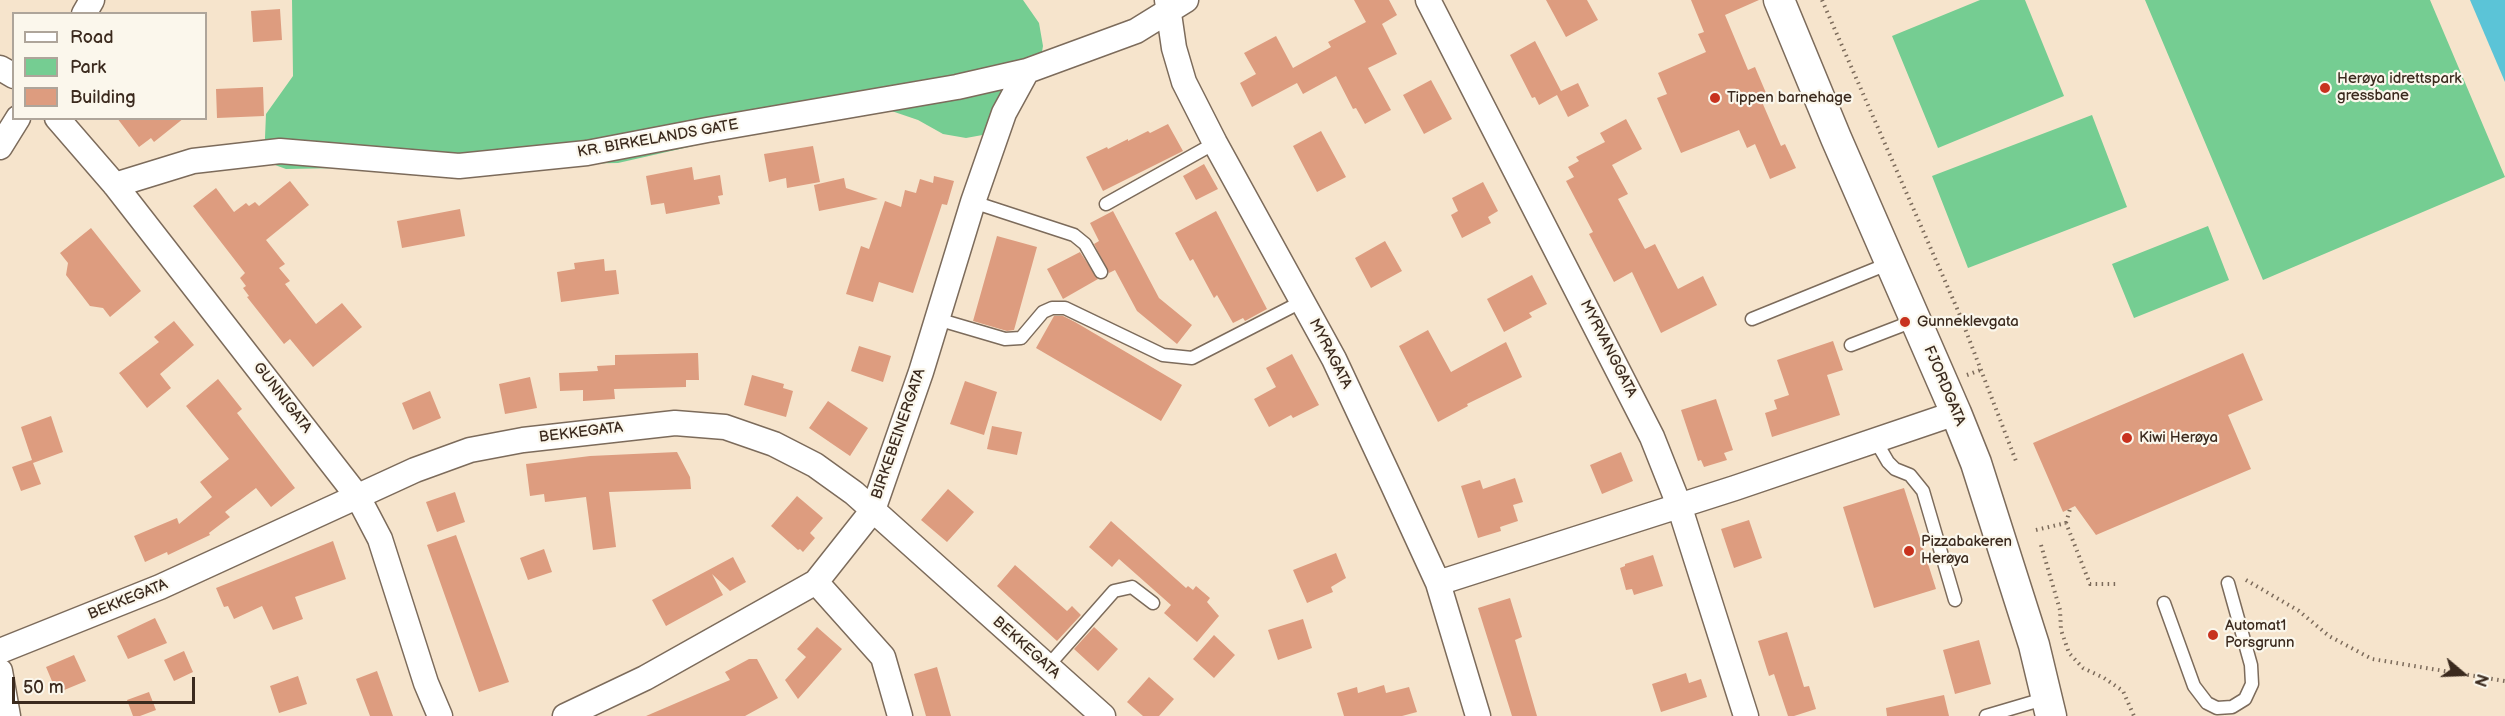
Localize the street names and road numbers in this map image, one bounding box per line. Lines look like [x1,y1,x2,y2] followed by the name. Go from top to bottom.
[576,116,740,162] street label: KR. BIRKELANDS GATE
[1576,297,1640,401] street label: MYRVANGGATA
[1305,316,1355,392] street label: MYRAGATA
[1919,343,1969,429] street label: FJORDGATA
[249,359,315,437] street label: GUNNIGATA
[868,366,930,502] street label: BIRKEBEINERGATA
[538,419,624,447] street label: BEKKEGATA
[85,576,171,624] street label: BEKKEGATA
[989,613,1063,683] street label: BEKKEGATA

